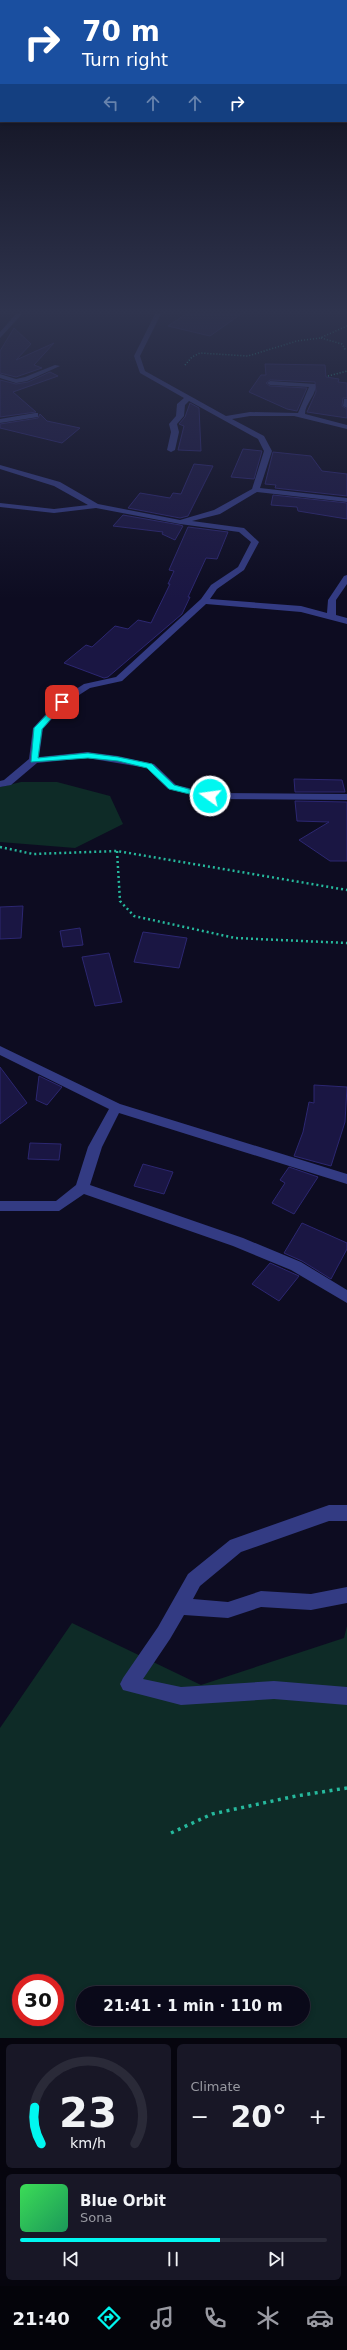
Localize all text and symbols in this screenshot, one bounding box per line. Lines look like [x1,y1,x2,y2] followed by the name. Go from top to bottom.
[82,15,160,48] text: 70 m
[16,16,68,68] icon: right
[82,49,168,70] text: Turn right
[100,92,122,114] icon: left
[142,92,164,114] icon: ahead
[184,92,206,114] icon: ahead
[226,92,248,114] icon: right
[45,685,79,719] pin
[51,691,73,713] icon: arrive
[189,775,231,817] position arrow
[12,1974,64,2026] speed limit sign: 30
[103,1997,283,2015] text: 21:41 · 1 min · 110 m
[191,2079,241,2094] text: Climate
[59,2088,117,2137] text: 23
[230,2099,287,2134] text: 20°
[191,2104,209,2129] text: −
[309,2104,327,2129] text: +
[70,2135,106,2151] text: km/h
[80,2192,166,2210] text: Blue Orbit
[80,2210,112,2225] text: Sona
[60,2248,82,2270] icon: previous
[162,2248,184,2270] icon: pause
[265,2248,287,2270] icon: next
[95,2304,123,2332] icon: directions
[148,2304,176,2332] icon: music
[201,2304,229,2332] icon: phone
[254,2304,282,2332] icon: climate
[306,2304,334,2332] icon: car
[12,2308,70,2329] text: 21:40

